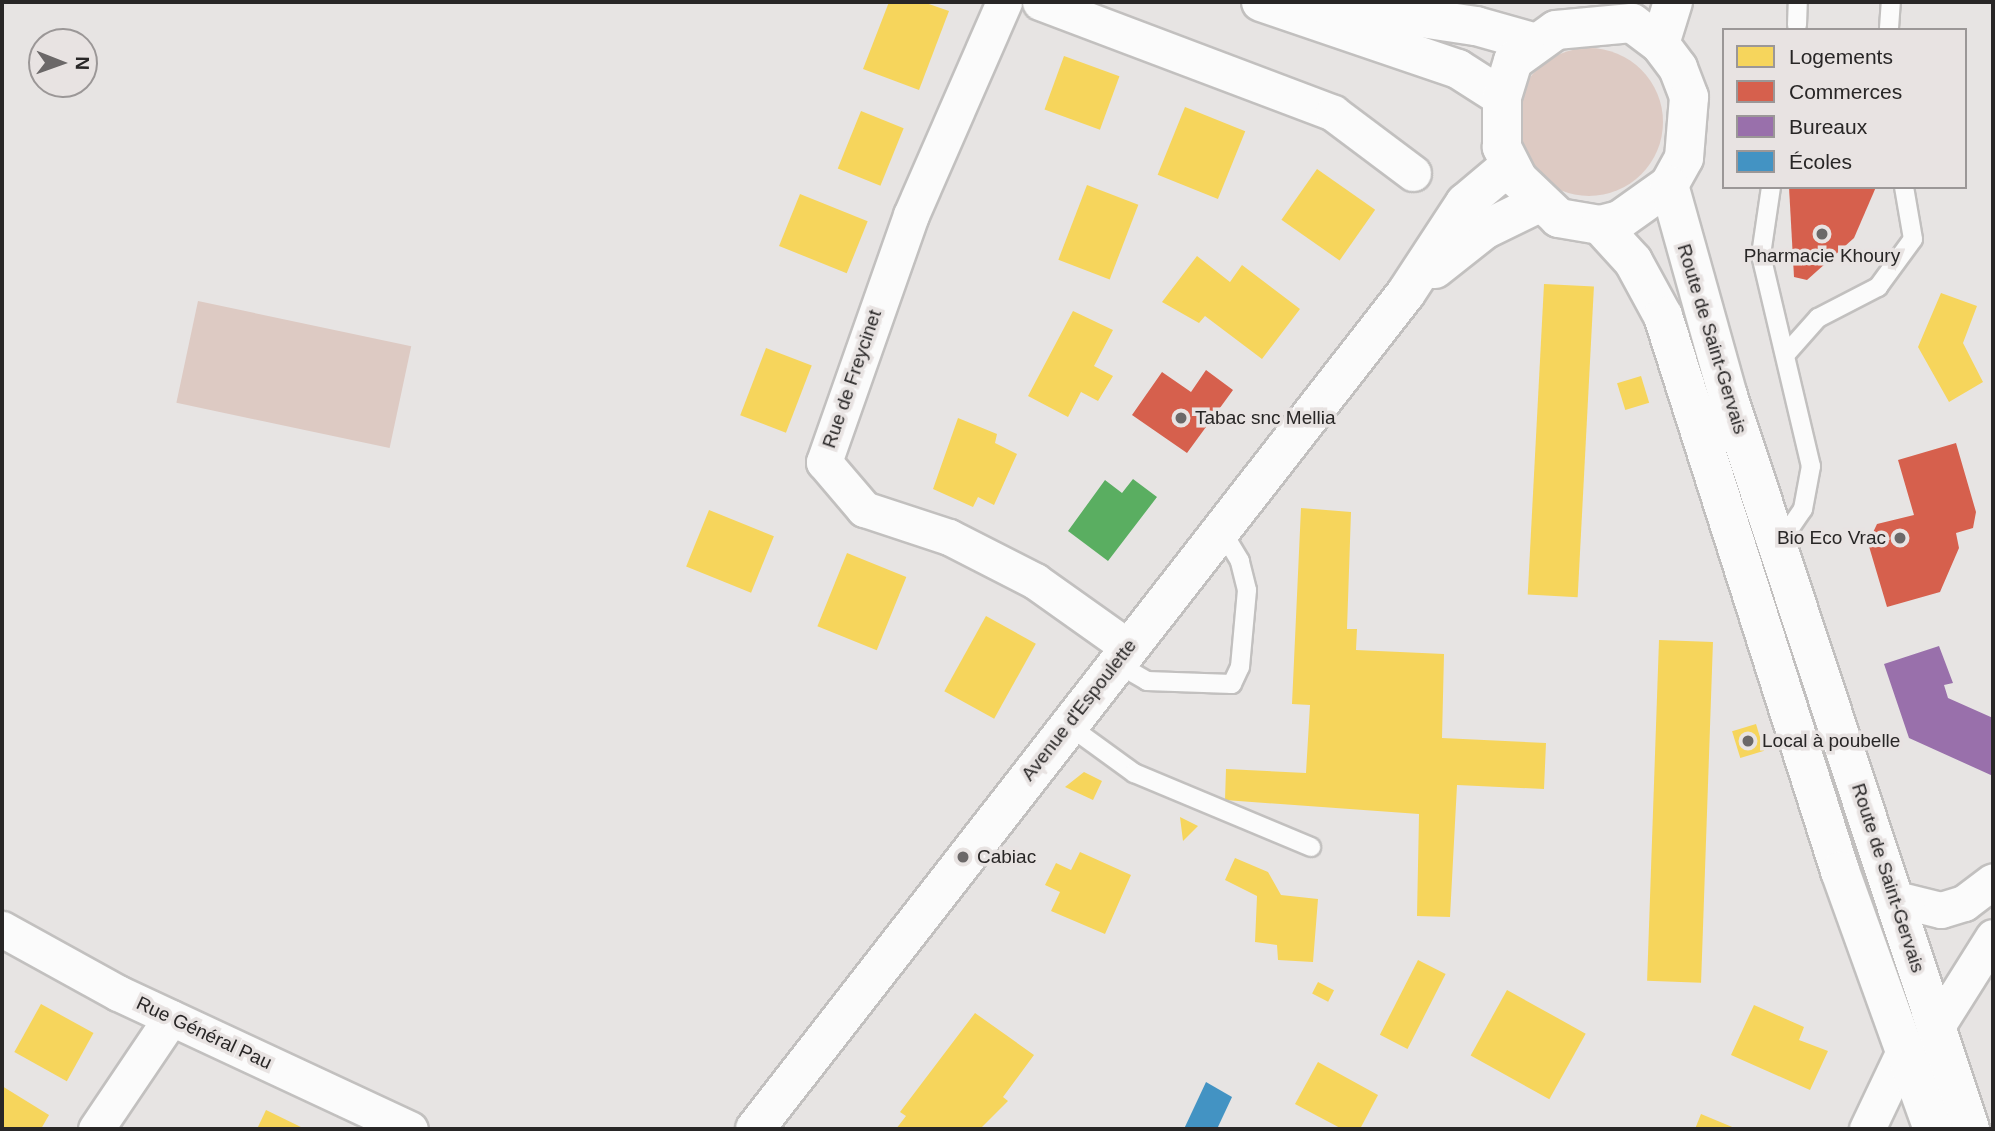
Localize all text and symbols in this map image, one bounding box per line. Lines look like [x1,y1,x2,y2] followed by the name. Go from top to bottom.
[28,28,98,98] north arrow
[1722,28,1967,189] legend
[1789,45,1893,68] text: Logements
[72,56,93,70] text: N
[1789,80,1902,103] text: Commerces
[1789,115,1867,138] text: Bureaux
[1789,150,1852,173] text: Écoles
[1814,226,1830,242] marker: Pharmacie Khoury
[1672,241,1752,437] street label: Route de Saint-Gervais
[1744,245,1900,267] place label: Pharmacie Khoury
[818,307,886,451] street label: Rue de Freycinet
[1195,407,1335,429] place label: Tabac snc Mellia
[1173,410,1189,426] marker: Tabac snc Mellia
[1777,527,1886,549] place label: Bio Eco Vrac
[1892,530,1908,546] marker: Bio Eco Vrac
[1017,635,1141,785] street label: Avenue d'Espoulette
[1762,730,1900,752] place label: Local à poubelle
[1740,733,1756,749] marker: Local à poubelle
[1847,781,1929,975] street label: Route de Saint-Gervais
[977,846,1036,868] place label: Cabiac
[955,849,971,865] marker: Cabiac
[133,992,275,1074] street label: Rue Général Pau

